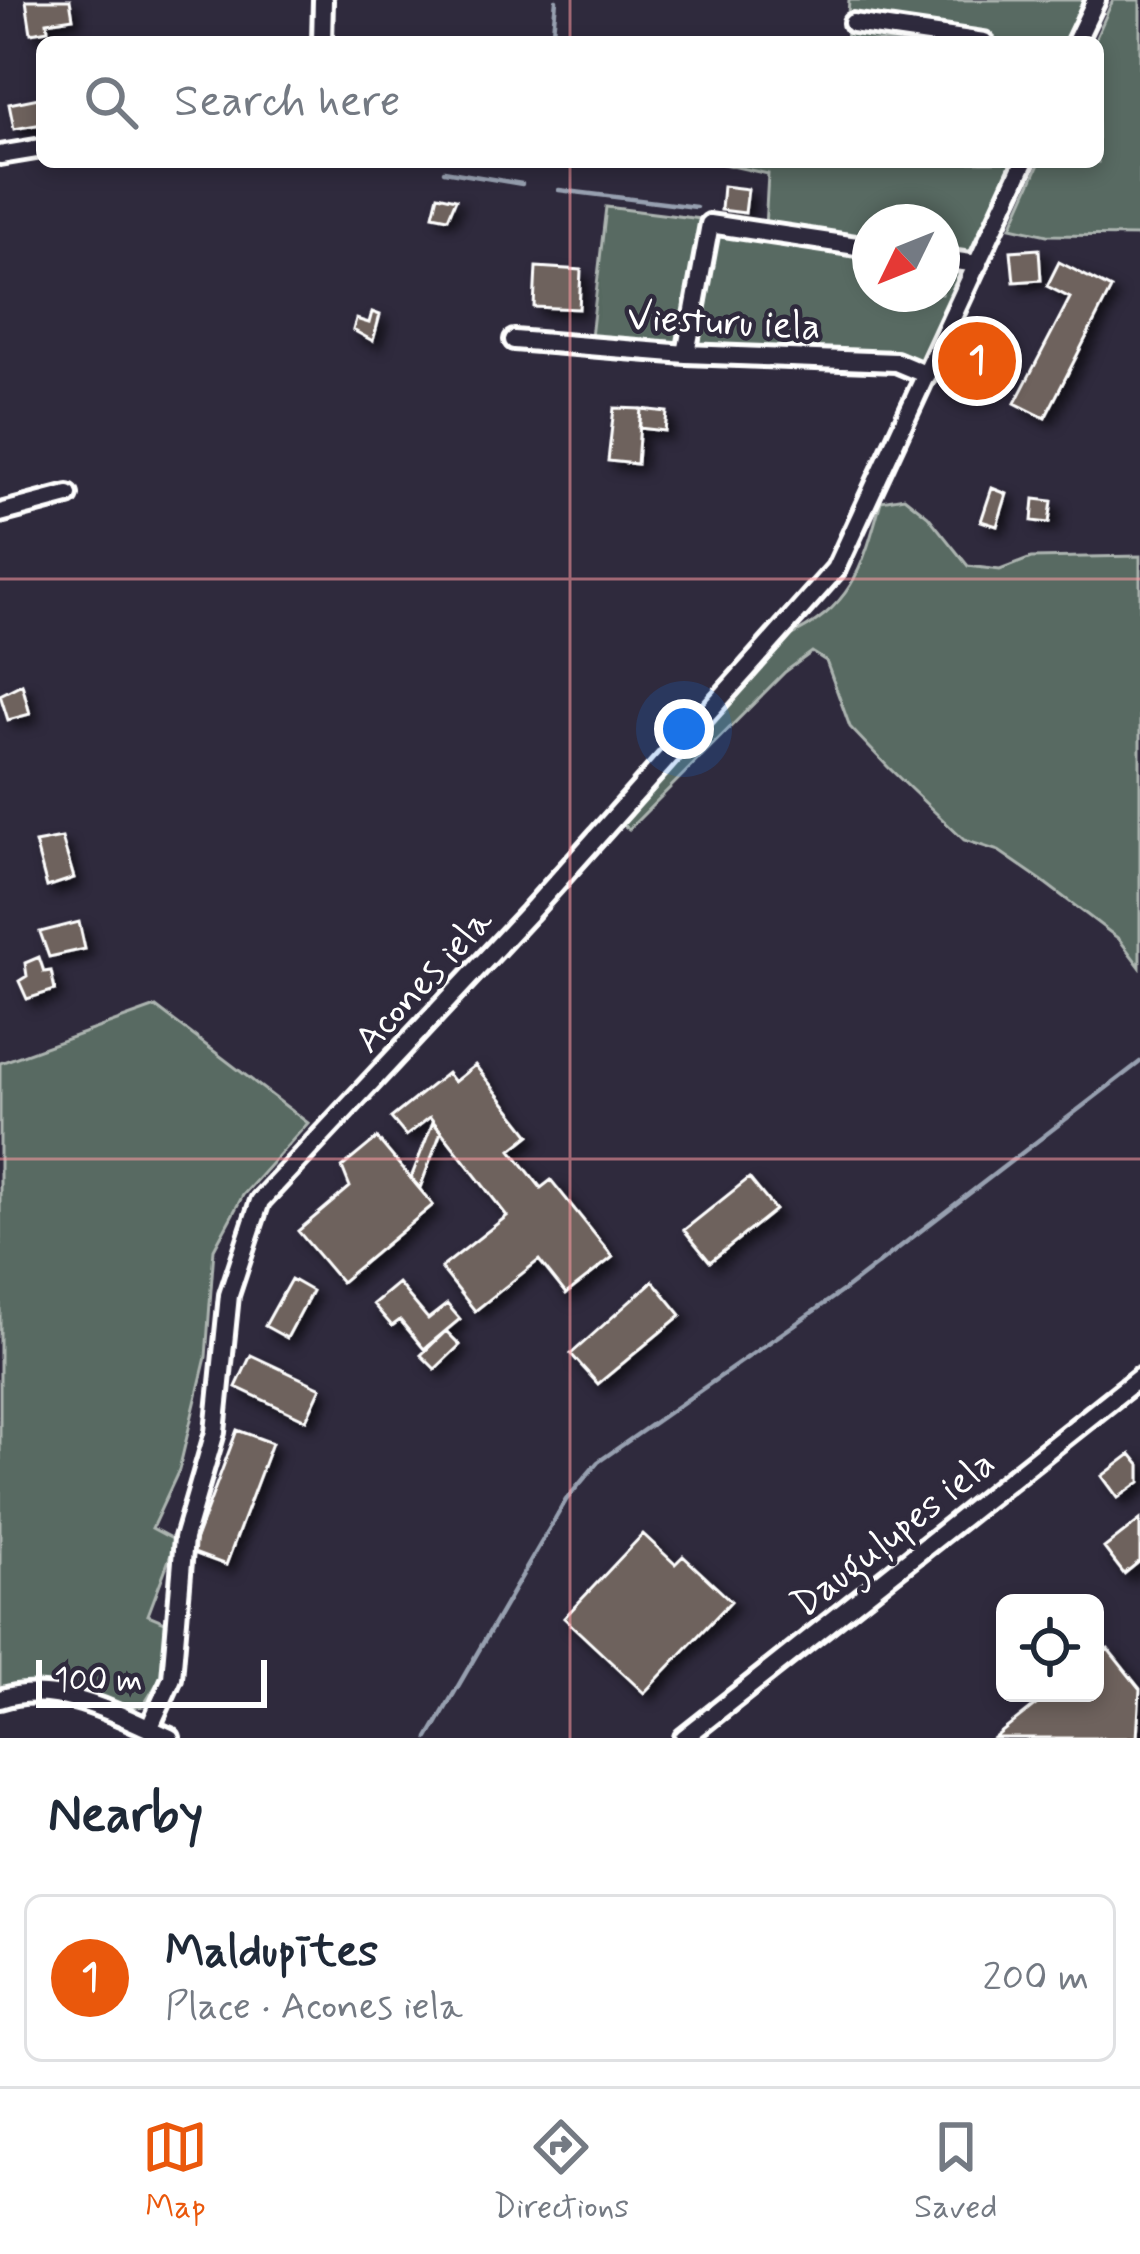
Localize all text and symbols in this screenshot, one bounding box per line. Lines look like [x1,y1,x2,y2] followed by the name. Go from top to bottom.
[36,36,1104,168] search box
[78,69,144,135] icon: search
[174,73,401,132] text: Search here
[852,204,960,312] north arrow
[626,293,822,354] street label: Viesturu iela
[938,316,1016,406] pin: 1
[654,699,714,759] your location
[344,897,506,1065] street label: Acones iela
[782,1439,1008,1633] street label: Dauguļupes iela
[996,1594,1104,1702] map controls
[996,1594,1104,1702] button: locate
[36,1654,267,1707] scale bar
[54,1659,143,1703] text: 100 m
[48,1783,203,1849] text: Nearby
[165,1923,378,1982] text: Maldupītes
[81,1953,99,2004] text: 1
[983,1953,1089,2004] text: 200 m
[165,1982,463,2033] text: Place · Acones iela
[142,2114,208,2230] tab: Map
[493,2114,629,2230] tab: Directions
[914,2114,998,2230] tab: Saved

